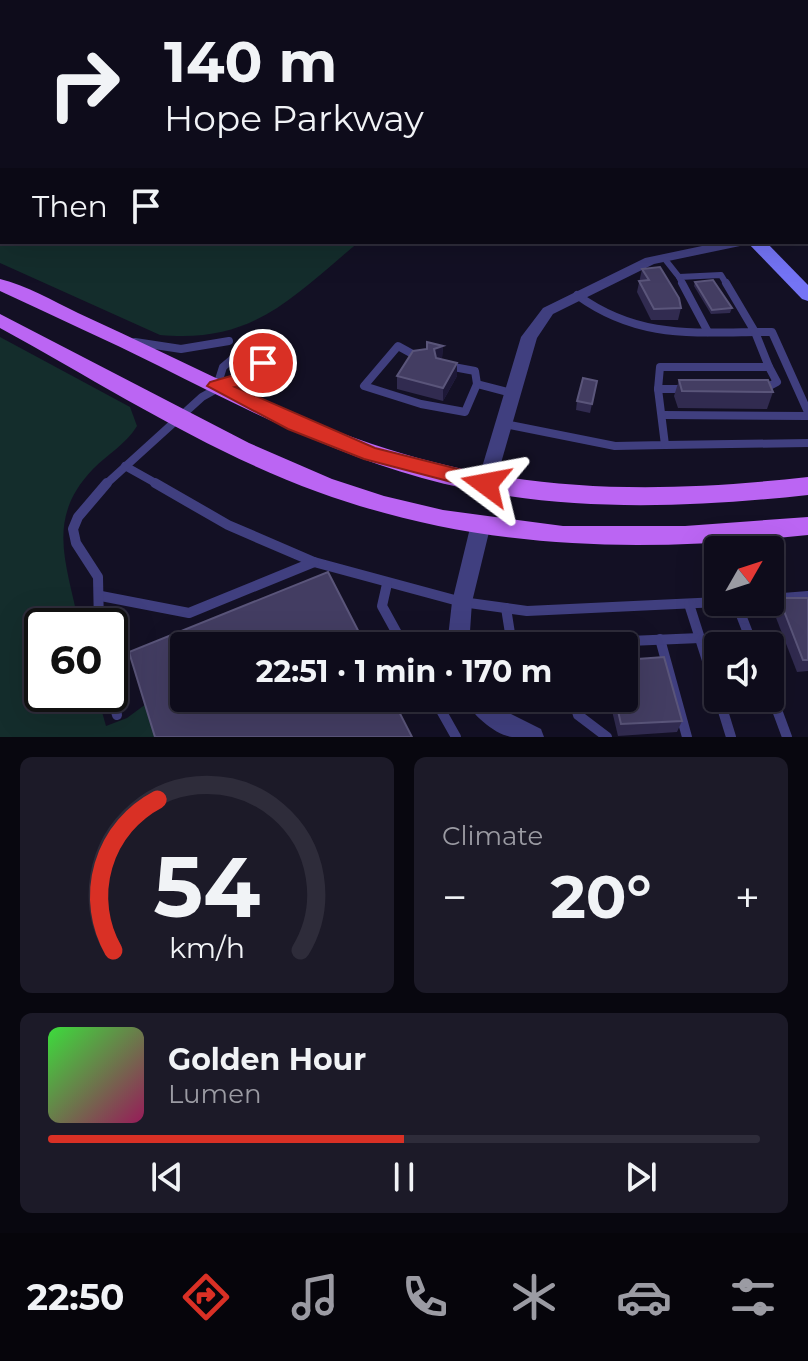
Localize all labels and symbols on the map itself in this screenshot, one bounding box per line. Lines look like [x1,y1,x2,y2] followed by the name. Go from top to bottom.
[229,329,297,397] pin
[444,442,528,526] position arrow
[704,536,784,616] north arrow
[24,608,128,712] speed limit sign: 60

